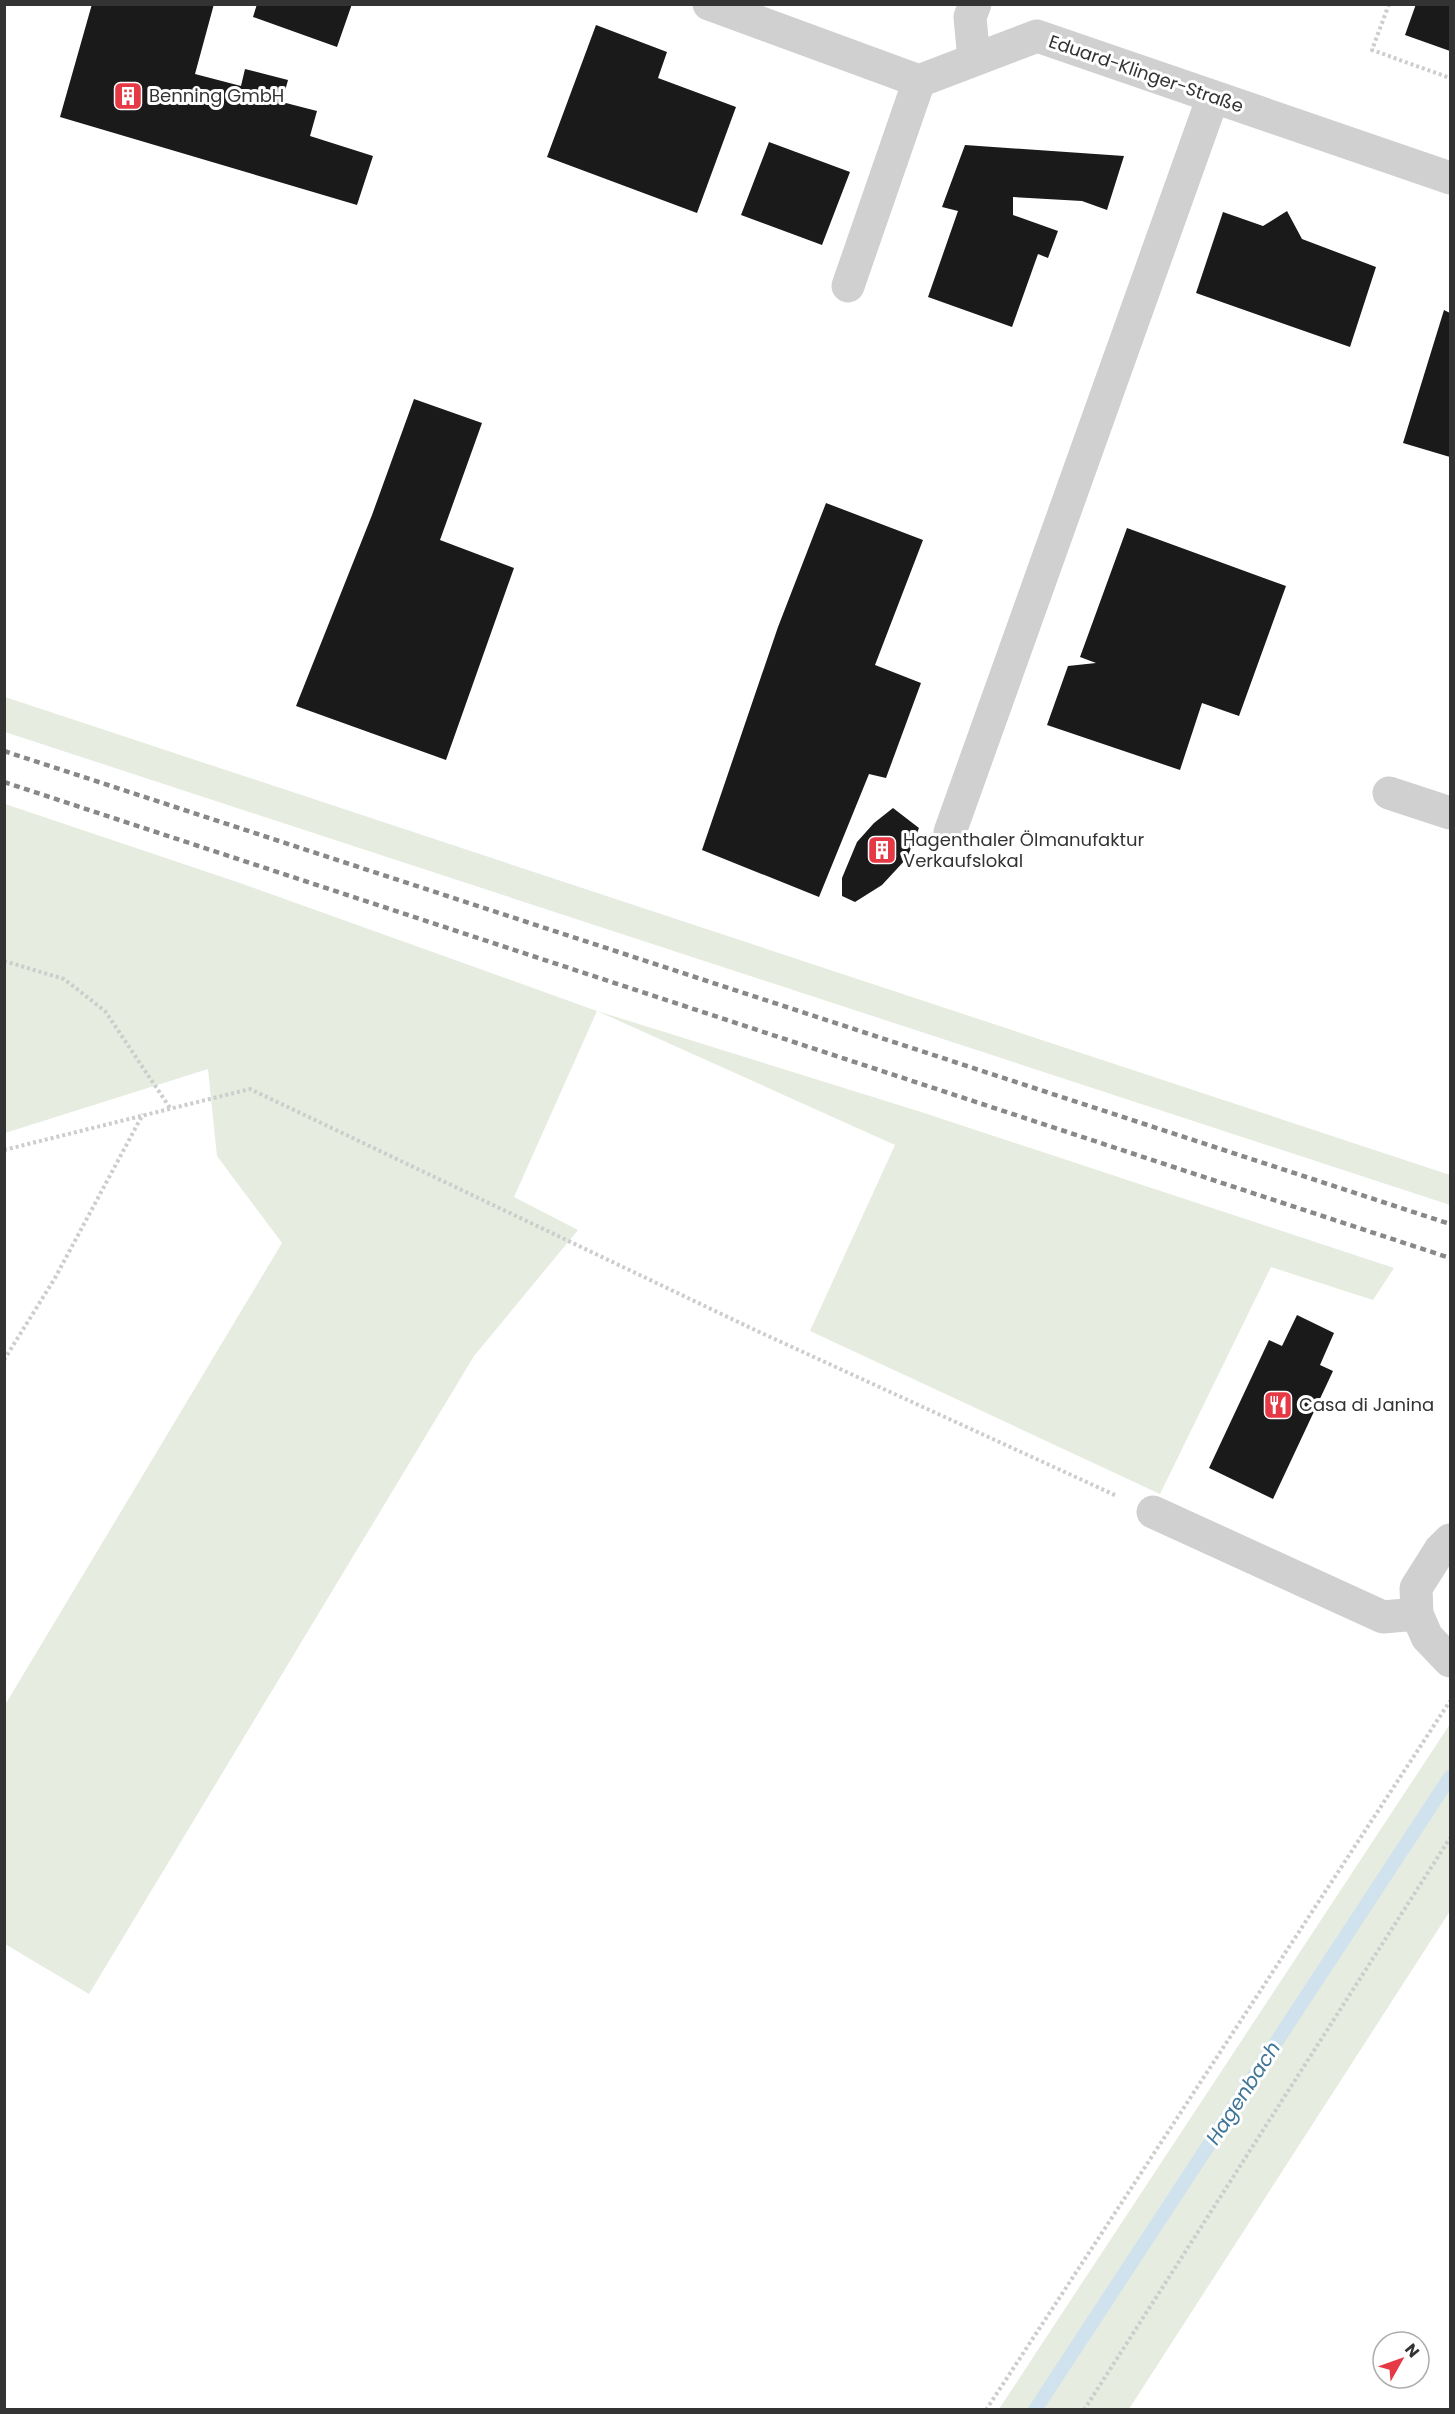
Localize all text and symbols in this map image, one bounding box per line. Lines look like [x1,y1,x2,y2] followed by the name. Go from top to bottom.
[1045,28,1247,119] street label: Eduard-Klinger-Straße
[112,80,144,112] building icon: Benning GmbH
[149,83,284,108] place label: Benning GmbH
[903,827,1145,873] place label: Hagenthaler Ölmanufaktur Verkaufslokal
[866,834,898,866] building icon: Hagenthaler Ölmanufaktur Verkaufslokal
[1262,1389,1294,1421] restaurant icon: Casa di Janina
[1299,1392,1434,1417] place label: Casa di Janina
[1199,2036,1287,2150] water label: Hagenbach
[1371,2330,1431,2390] north arrow
[1399,2339,1425,2363] text: N

